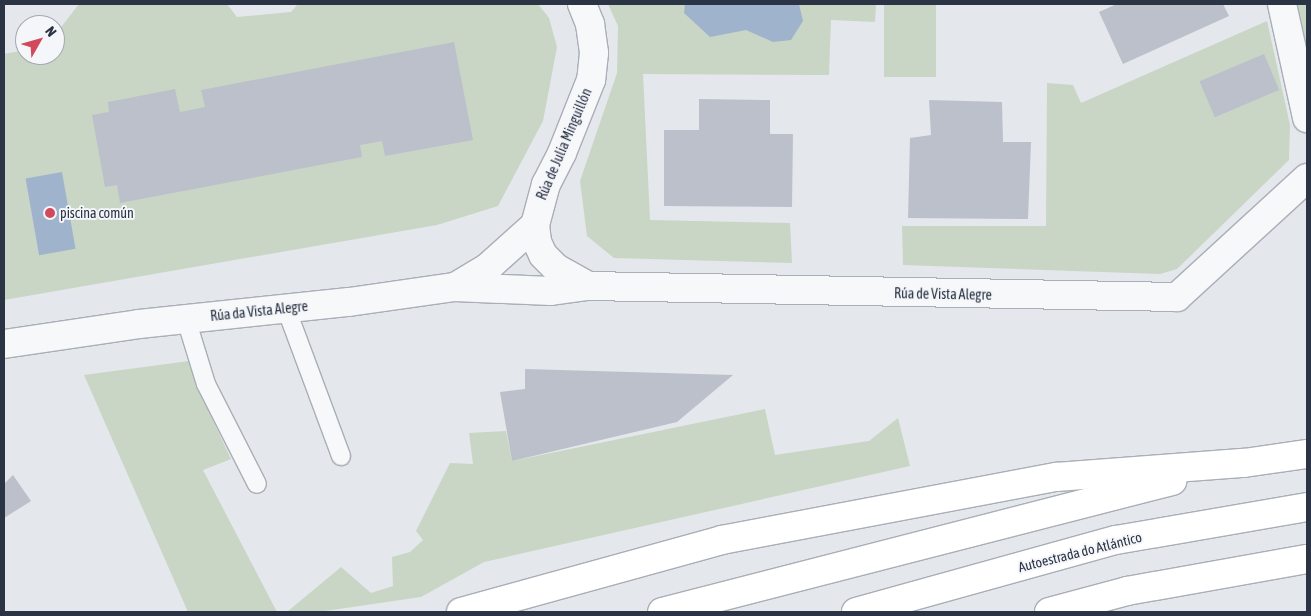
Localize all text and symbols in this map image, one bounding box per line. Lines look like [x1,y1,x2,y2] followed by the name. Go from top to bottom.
[15,15,65,65] north arrow
[42,23,60,40] text: N
[533,86,595,202] street label: Rúa de Julia Minguillón
[60,205,134,221] place label: piscina común
[44,207,56,219] marker: piscina común
[894,285,992,303] street label: Rúa de Vista Alegre
[209,298,309,324] street label: Rúa da Vista Alegre
[1016,529,1144,575] street label: Autoestrada do Atlántico

